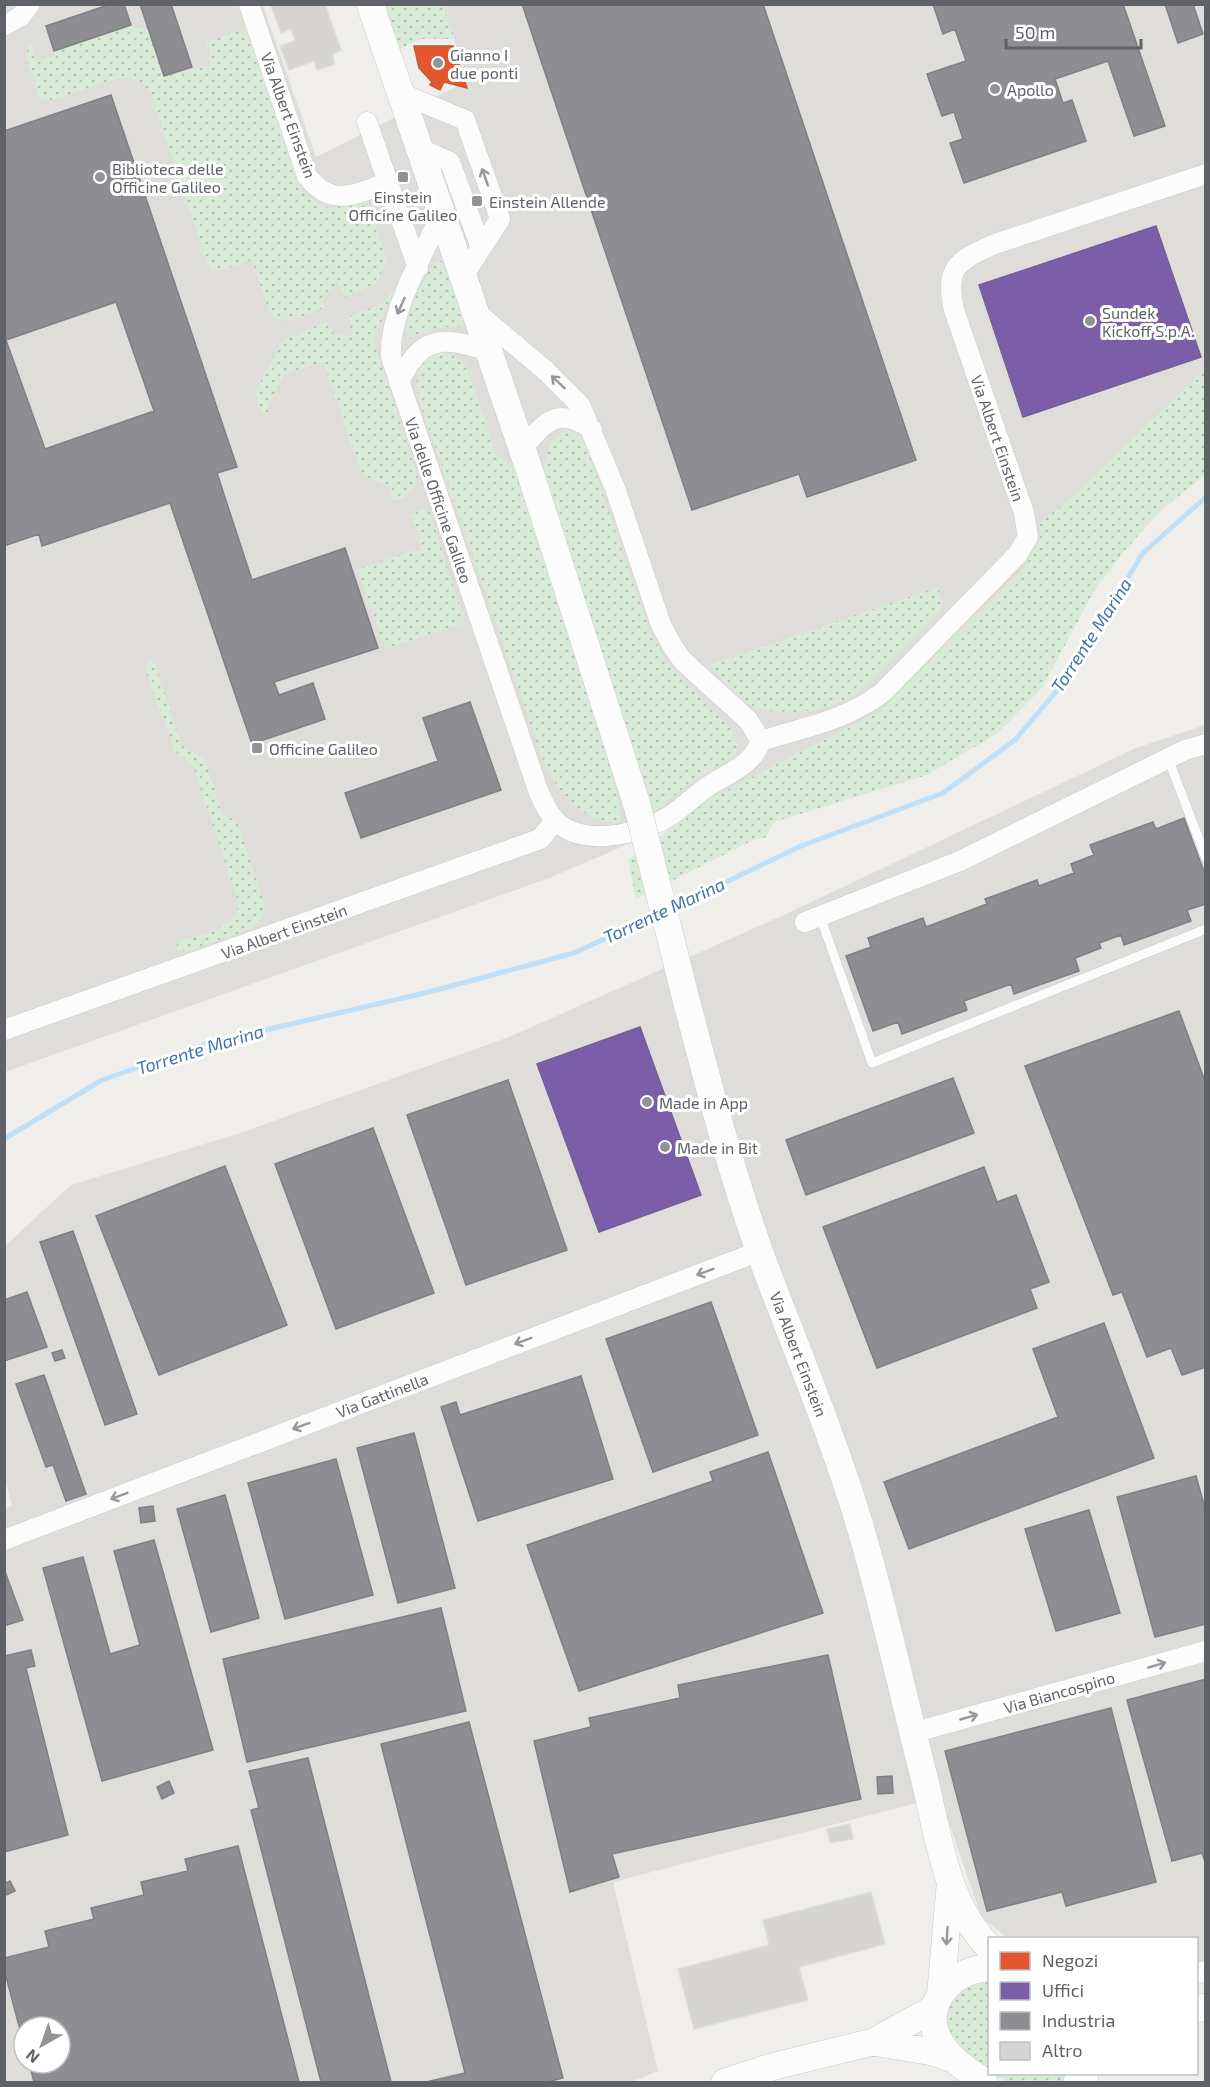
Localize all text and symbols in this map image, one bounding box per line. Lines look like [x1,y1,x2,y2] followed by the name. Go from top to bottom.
[1006,12,1141,50] scale bar
[1015,21,1055,43] text: 50 m
[450,45,518,82] place label: Gianno I due ponti
[257,50,321,180] street label: Via Albert Einstein
[431,56,445,70] marker: Gianno I due ponti
[1007,80,1054,99] place label: Apollo
[988,82,1002,96] marker: Apollo
[112,159,224,196] place label: Biblioteca delle Officine Galileo
[478,168,489,186] one-way arrow
[93,170,107,184] marker: Biblioteca delle Officine Galileo
[396,170,410,184] marker: Einstein Officine Galileo
[349,187,457,224] place label: Einstein Officine Galileo
[489,192,606,211] place label: Einstein Allende
[470,194,484,208] marker: Einstein Allende
[395,296,406,314] one-way arrow
[1102,303,1194,340] place label: Sundek Kickoff S.p.A.
[1083,314,1097,328] marker: Sundek Kickoff S.p.A.
[967,372,1029,504] street label: Via Albert Einstein
[551,375,566,389] one-way arrow
[402,415,476,585] street label: Via delle Officine Galileo
[1046,574,1136,696] water label: Torrente Marina
[269,739,378,758] place label: Officine Galileo
[250,741,264,755] marker: Officine Galileo
[600,872,728,948] water label: Torrente Marina
[219,899,349,963] street label: Via Albert Einstein
[134,1019,266,1079] water label: Torrente Marina
[659,1093,748,1112] place label: Made in App
[640,1095,654,1109] marker: Made in App
[677,1138,758,1157] place label: Made in Bit
[658,1140,672,1154] marker: Made in Bit
[696,1267,715,1278] one-way arrow
[766,1289,832,1419] street label: Via Albert Einstein
[514,1337,533,1348] one-way arrow
[333,1369,431,1421] street label: Via Gattinella
[292,1421,311,1432] one-way arrow
[110,1491,129,1502] one-way arrow
[1147,1658,1166,1670] one-way arrow
[1001,1667,1117,1717] street label: Via Biancospino
[959,1711,978,1722] one-way arrow
[942,1926,953,1946] one-way arrow
[988,1937,1198,2075] legend
[1042,1949,1098,1971] text: Negozi
[1042,1979,1084,2001] text: Uffici
[1042,2009,1115,2031] text: Industria
[12,2015,72,2075] north arrow
[1042,2039,1082,2061] text: Altro
[22,2046,43,2068] text: N

